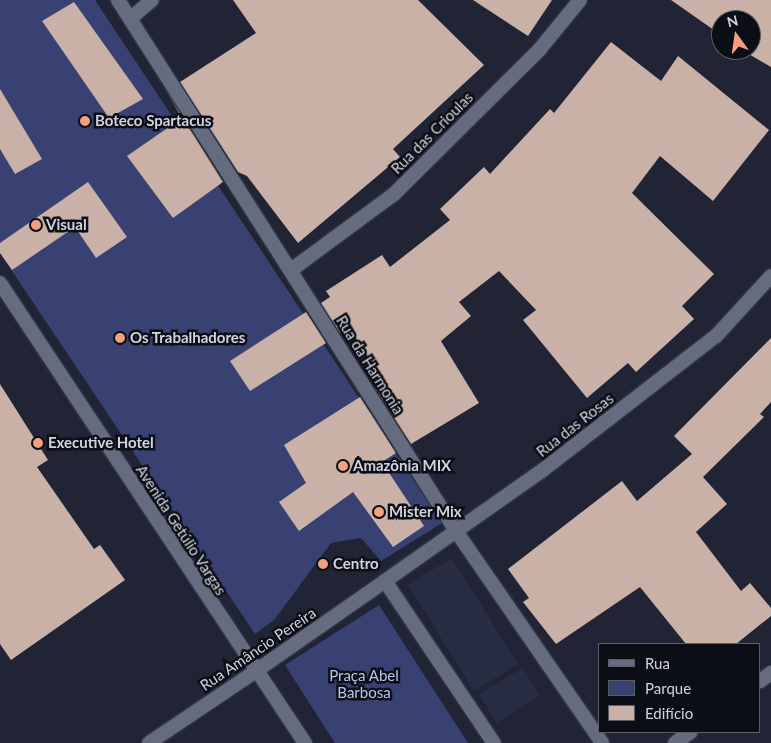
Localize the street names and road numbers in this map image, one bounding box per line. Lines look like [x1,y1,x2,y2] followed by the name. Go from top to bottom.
[387,88,477,178] street label: Rua das Crioulas
[332,312,408,418] street label: Rua da Harmonia
[533,389,617,461] street label: Rua das Rosas
[132,461,230,599] street label: Avenida Getúlio Vargas
[197,603,319,695] street label: Rua Amâncio Pereira

